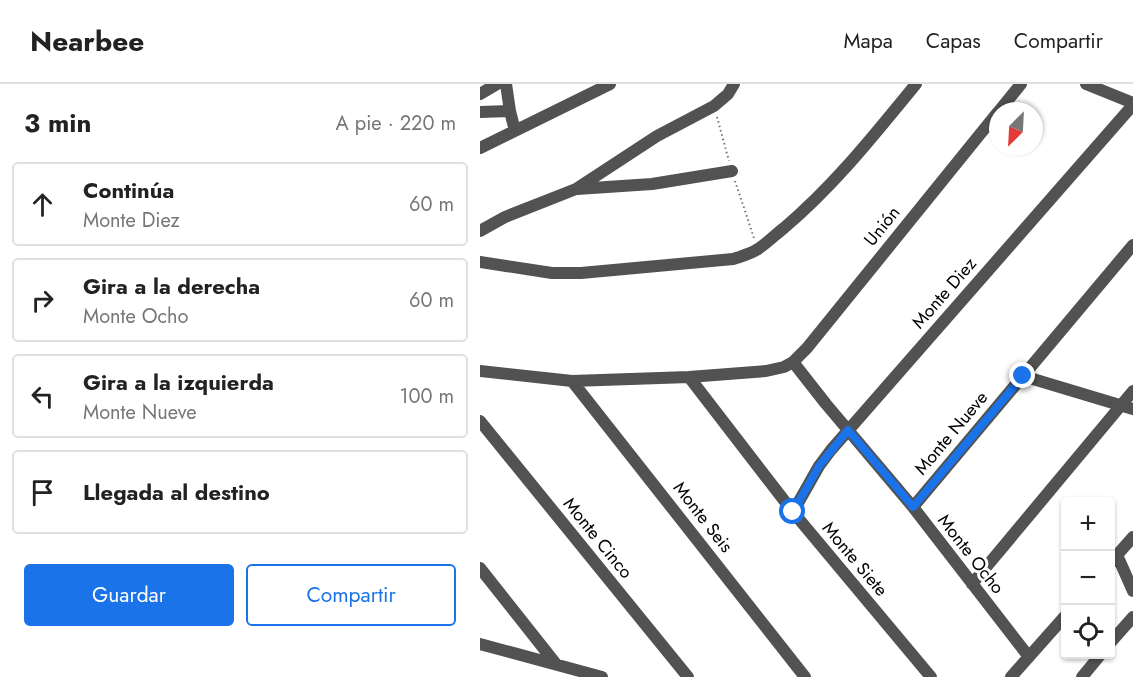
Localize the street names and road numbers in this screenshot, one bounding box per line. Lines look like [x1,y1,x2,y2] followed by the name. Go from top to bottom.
[858,200,906,252] street label: Unión
[906,251,983,334] street label: Monte Diez
[908,386,994,480] street label: Monte Nueve
[667,476,739,558] street label: Monte Seis
[557,492,639,584] street label: Monte Cinco
[932,509,1011,600] street label: Monte Ocho
[816,516,894,602] street label: Monte Siete

